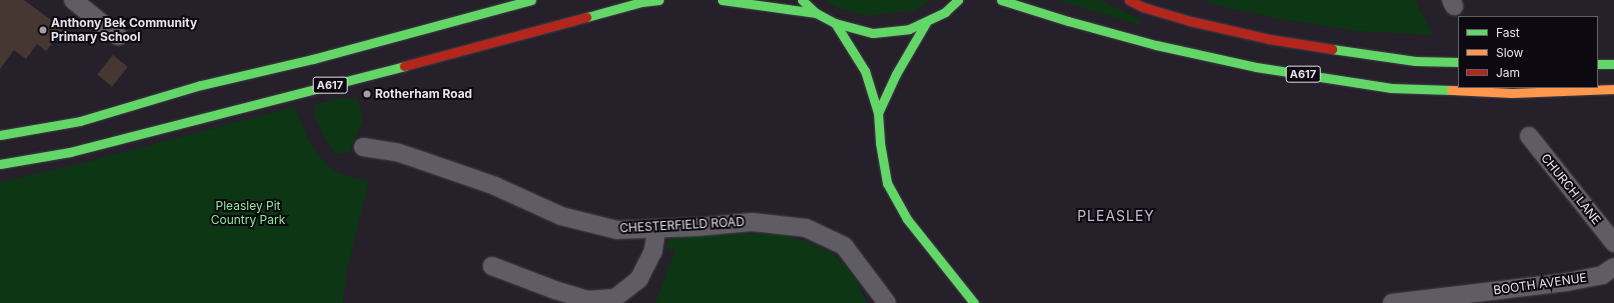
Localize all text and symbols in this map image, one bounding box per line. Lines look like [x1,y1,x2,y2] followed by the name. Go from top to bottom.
[51,16,197,44] place label: Anthony Bek Community Primary School
[1458,16,1598,88] legend
[38,25,48,35] marker: Anthony Bek Community Primary School
[1496,25,1520,40] text: Fast
[1496,45,1523,60] text: Slow
[1285,65,1321,83] road number: A617
[1496,65,1520,80] text: Jam
[312,76,348,94] road number: A617
[375,87,472,101] place label: Rotherham Road
[362,89,372,99] marker: Rotherham Road
[1538,151,1604,227] street label: CHURCH LANE
[211,199,285,227] park label: Pleasley Pit Country Park
[1077,208,1155,224] district label: PLEASLEY
[619,215,745,235] street label: CHESTERFIELD ROAD
[1492,270,1588,298] street label: BOOTH AVENUE

